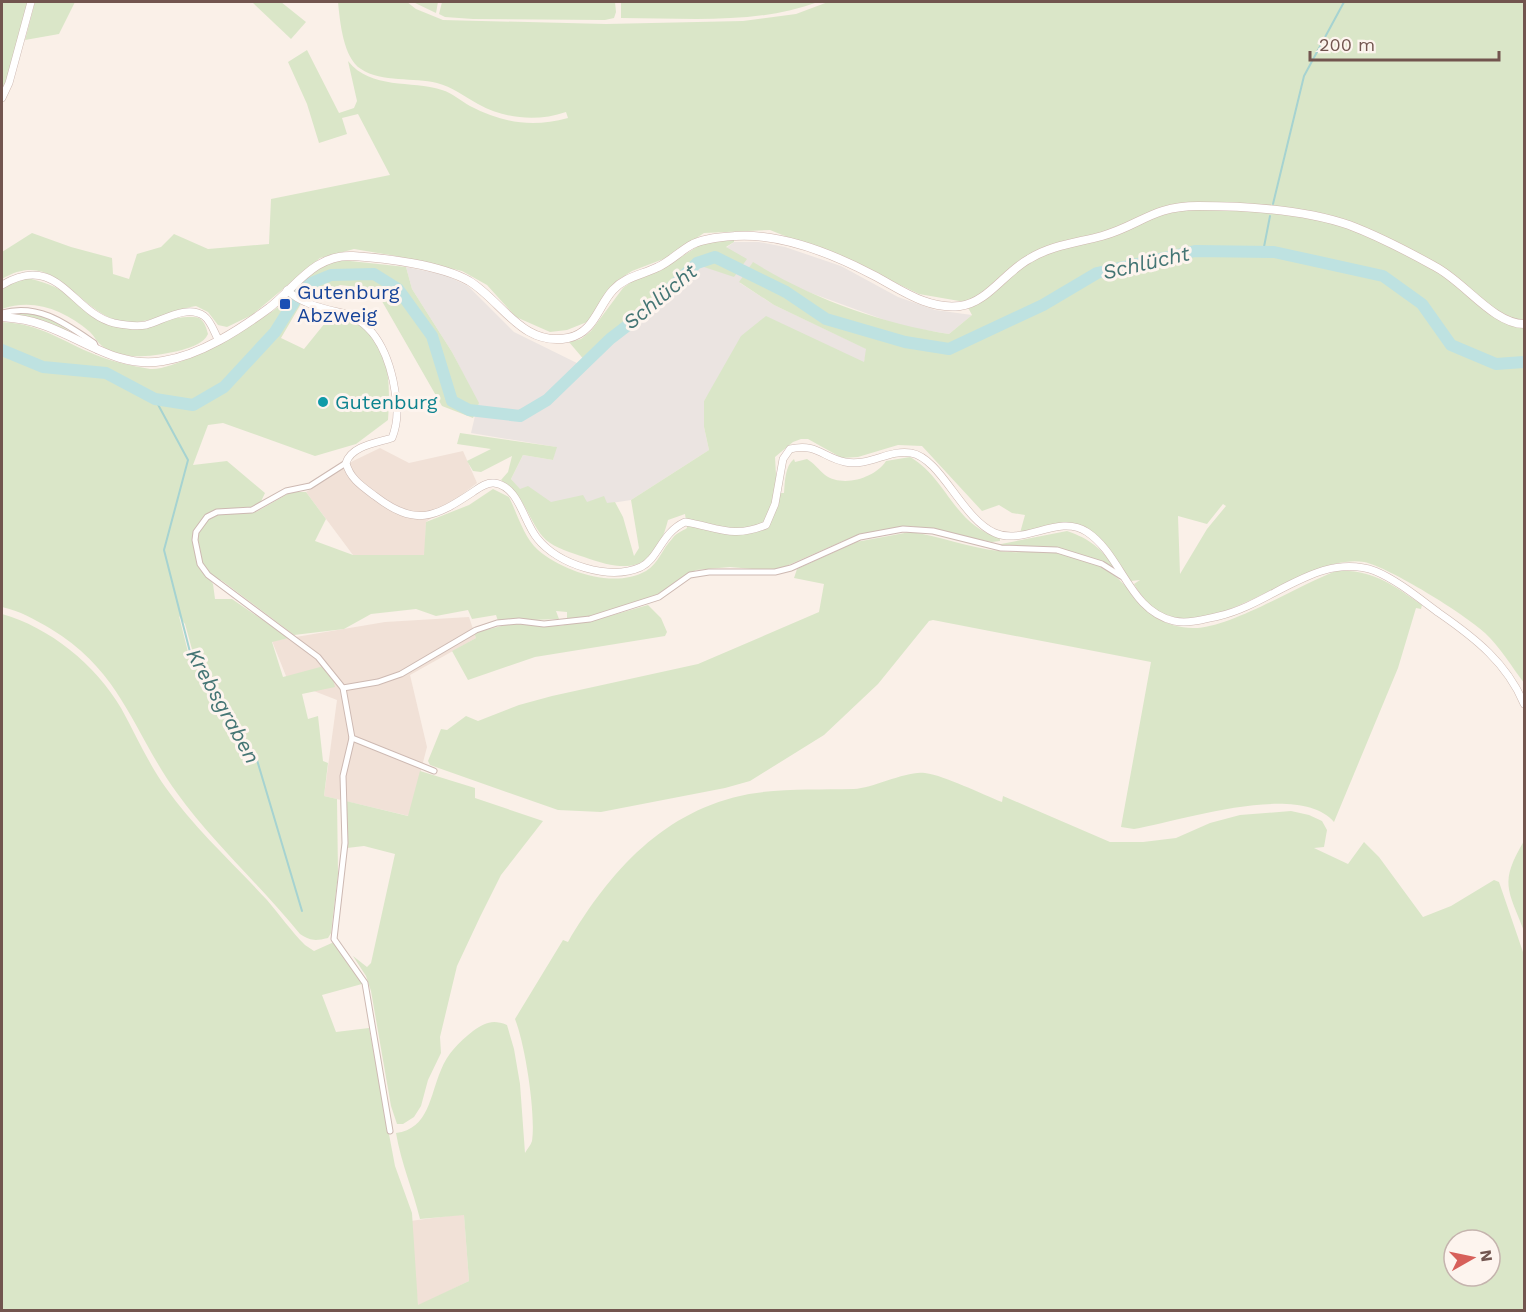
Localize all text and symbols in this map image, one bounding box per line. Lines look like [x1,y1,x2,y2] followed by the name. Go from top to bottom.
[1310,24,1499,62] scale bar
[1319,34,1375,55] text: 200 m
[1100,240,1192,285] water label: Schlücht
[618,258,702,335] water label: Schlücht
[297,280,400,327] place label: Gutenburg Abzweig
[278,297,292,311] marker: Gutenburg Abzweig
[335,390,438,414] place label: Gutenburg
[316,395,330,409] marker: Gutenburg
[181,644,265,768] water label: Krebsgraben
[1442,1228,1502,1288] north arrow
[1476,1248,1497,1263] text: N

